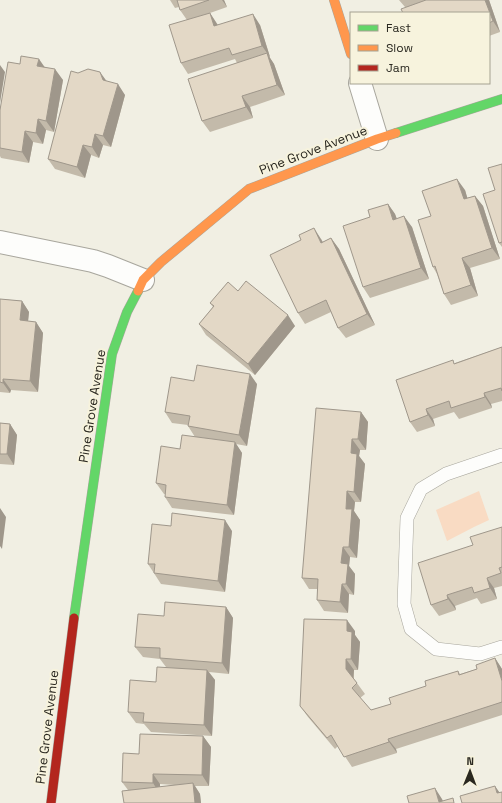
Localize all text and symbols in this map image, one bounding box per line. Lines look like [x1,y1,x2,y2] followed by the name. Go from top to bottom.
[350,12,490,84] legend
[386,20,411,36] text: Fast
[386,40,413,56] text: Slow
[386,60,410,76] text: Jam
[256,122,370,178] street label: Pine Grove Avenue
[75,348,109,464] street label: Pine Grove Avenue
[32,669,62,785] street label: Pine Grove Avenue
[450,751,490,791] north arrow
[466,754,474,768] text: N

